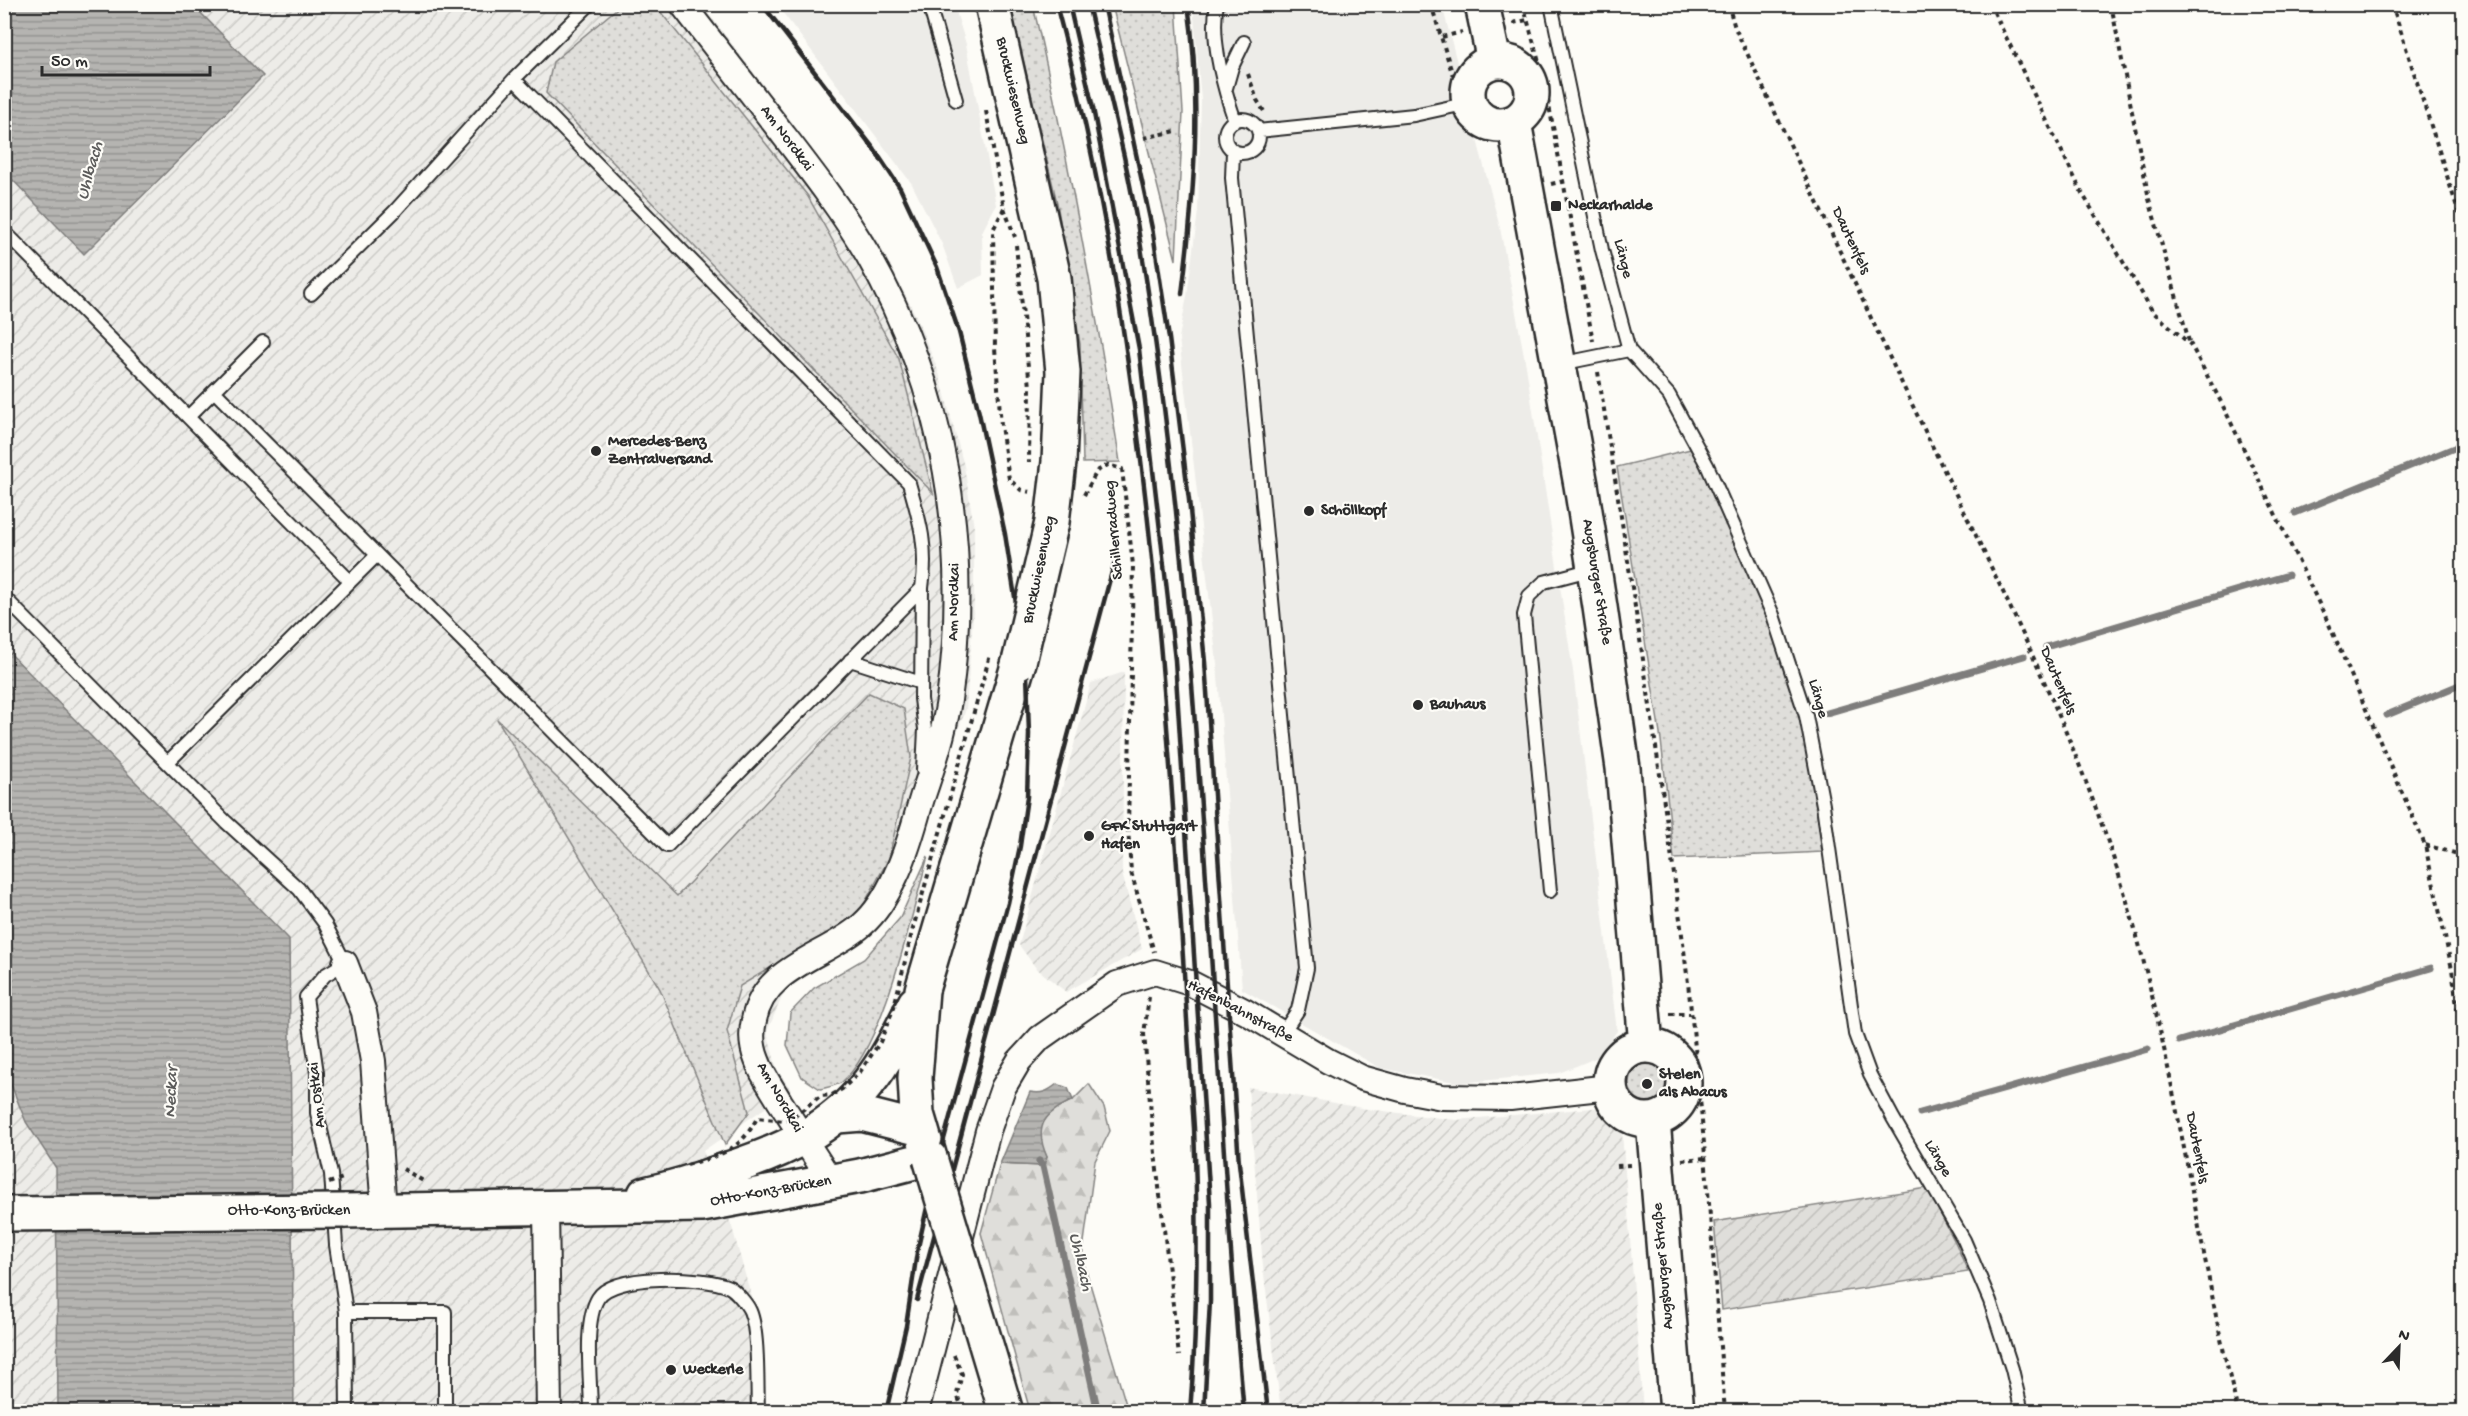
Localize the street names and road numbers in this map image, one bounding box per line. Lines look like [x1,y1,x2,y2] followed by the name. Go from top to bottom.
[990,35,1034,147] street label: Bruckwiesenweg
[755,102,817,176] street label: Am Nordkai
[1826,204,1874,279] street label: Dautenfels
[1608,237,1636,281] street label: Länge
[1101,480,1129,580] street label: Schillerradweg
[1019,514,1061,627] street label: Bruckwiesenweg
[1577,518,1615,647] street label: Augsburger Straße
[945,563,965,641] street label: Am Nordkai
[2034,643,2080,719] street label: Dautenfels
[1802,677,1832,721] street label: Länge
[1184,976,1297,1048] street label: Hafenbahnstraße
[751,1060,807,1136] street label: Am Nordkai
[305,1061,331,1129] street label: Am Ostkai
[2180,1110,2212,1186] street label: Dautenfels
[1919,1137,1956,1182] street label: Länge
[709,1172,833,1212] street label: Otto-Konz-Brücken
[1649,1201,1679,1330] street label: Augsburger Straße
[228,1202,351,1221] street label: Otto-Konz-Brücken

